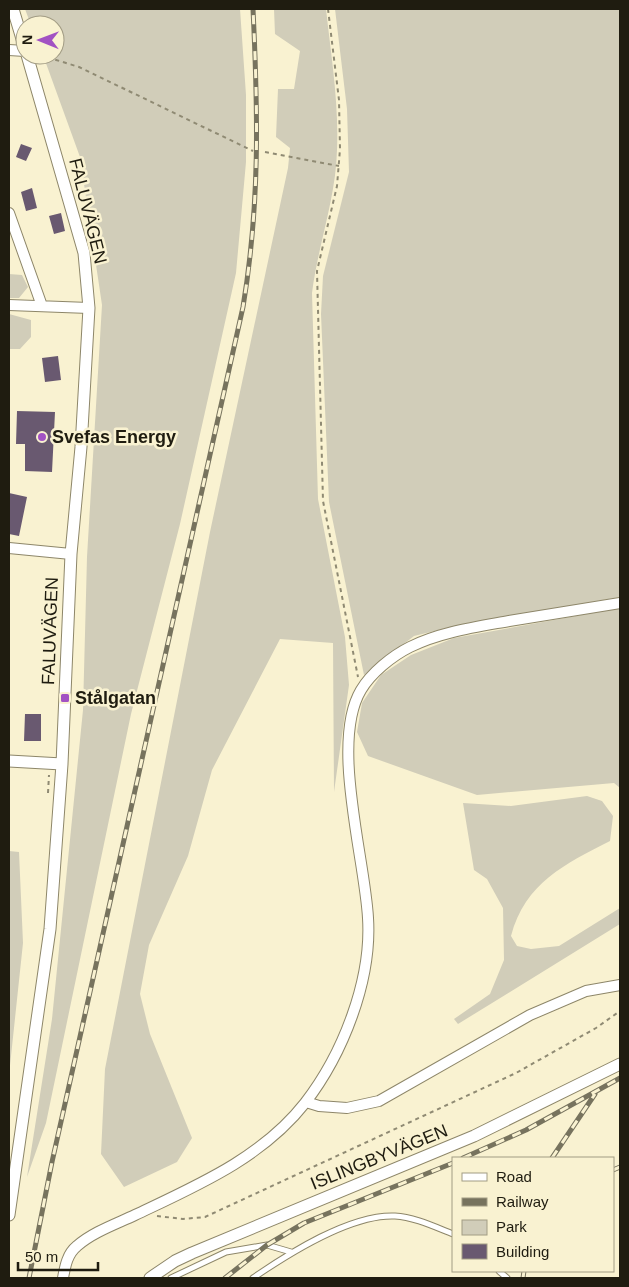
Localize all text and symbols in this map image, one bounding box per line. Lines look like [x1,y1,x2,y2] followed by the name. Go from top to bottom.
[15,15,65,65] north arrow
[19,35,35,45] text: N
[65,156,111,266] street label: FALUVÄGEN
[52,427,176,447] place label: Svefas Energy
[36,431,48,443] marker: Svefas Energy
[38,577,62,685] street label: FALUVÄGEN
[75,688,156,708] place label: Stålgatan
[59,692,71,704] marker: Stålgatan
[308,1120,450,1194] street label: ISLINGBYVÄGEN
[452,1157,614,1272] legend
[496,1168,532,1185] text: Road
[496,1193,549,1210] text: Railway
[496,1218,527,1235] text: Park
[18,1240,98,1272] scale bar
[496,1243,549,1260] text: Building
[25,1248,58,1265] text: 50 m

